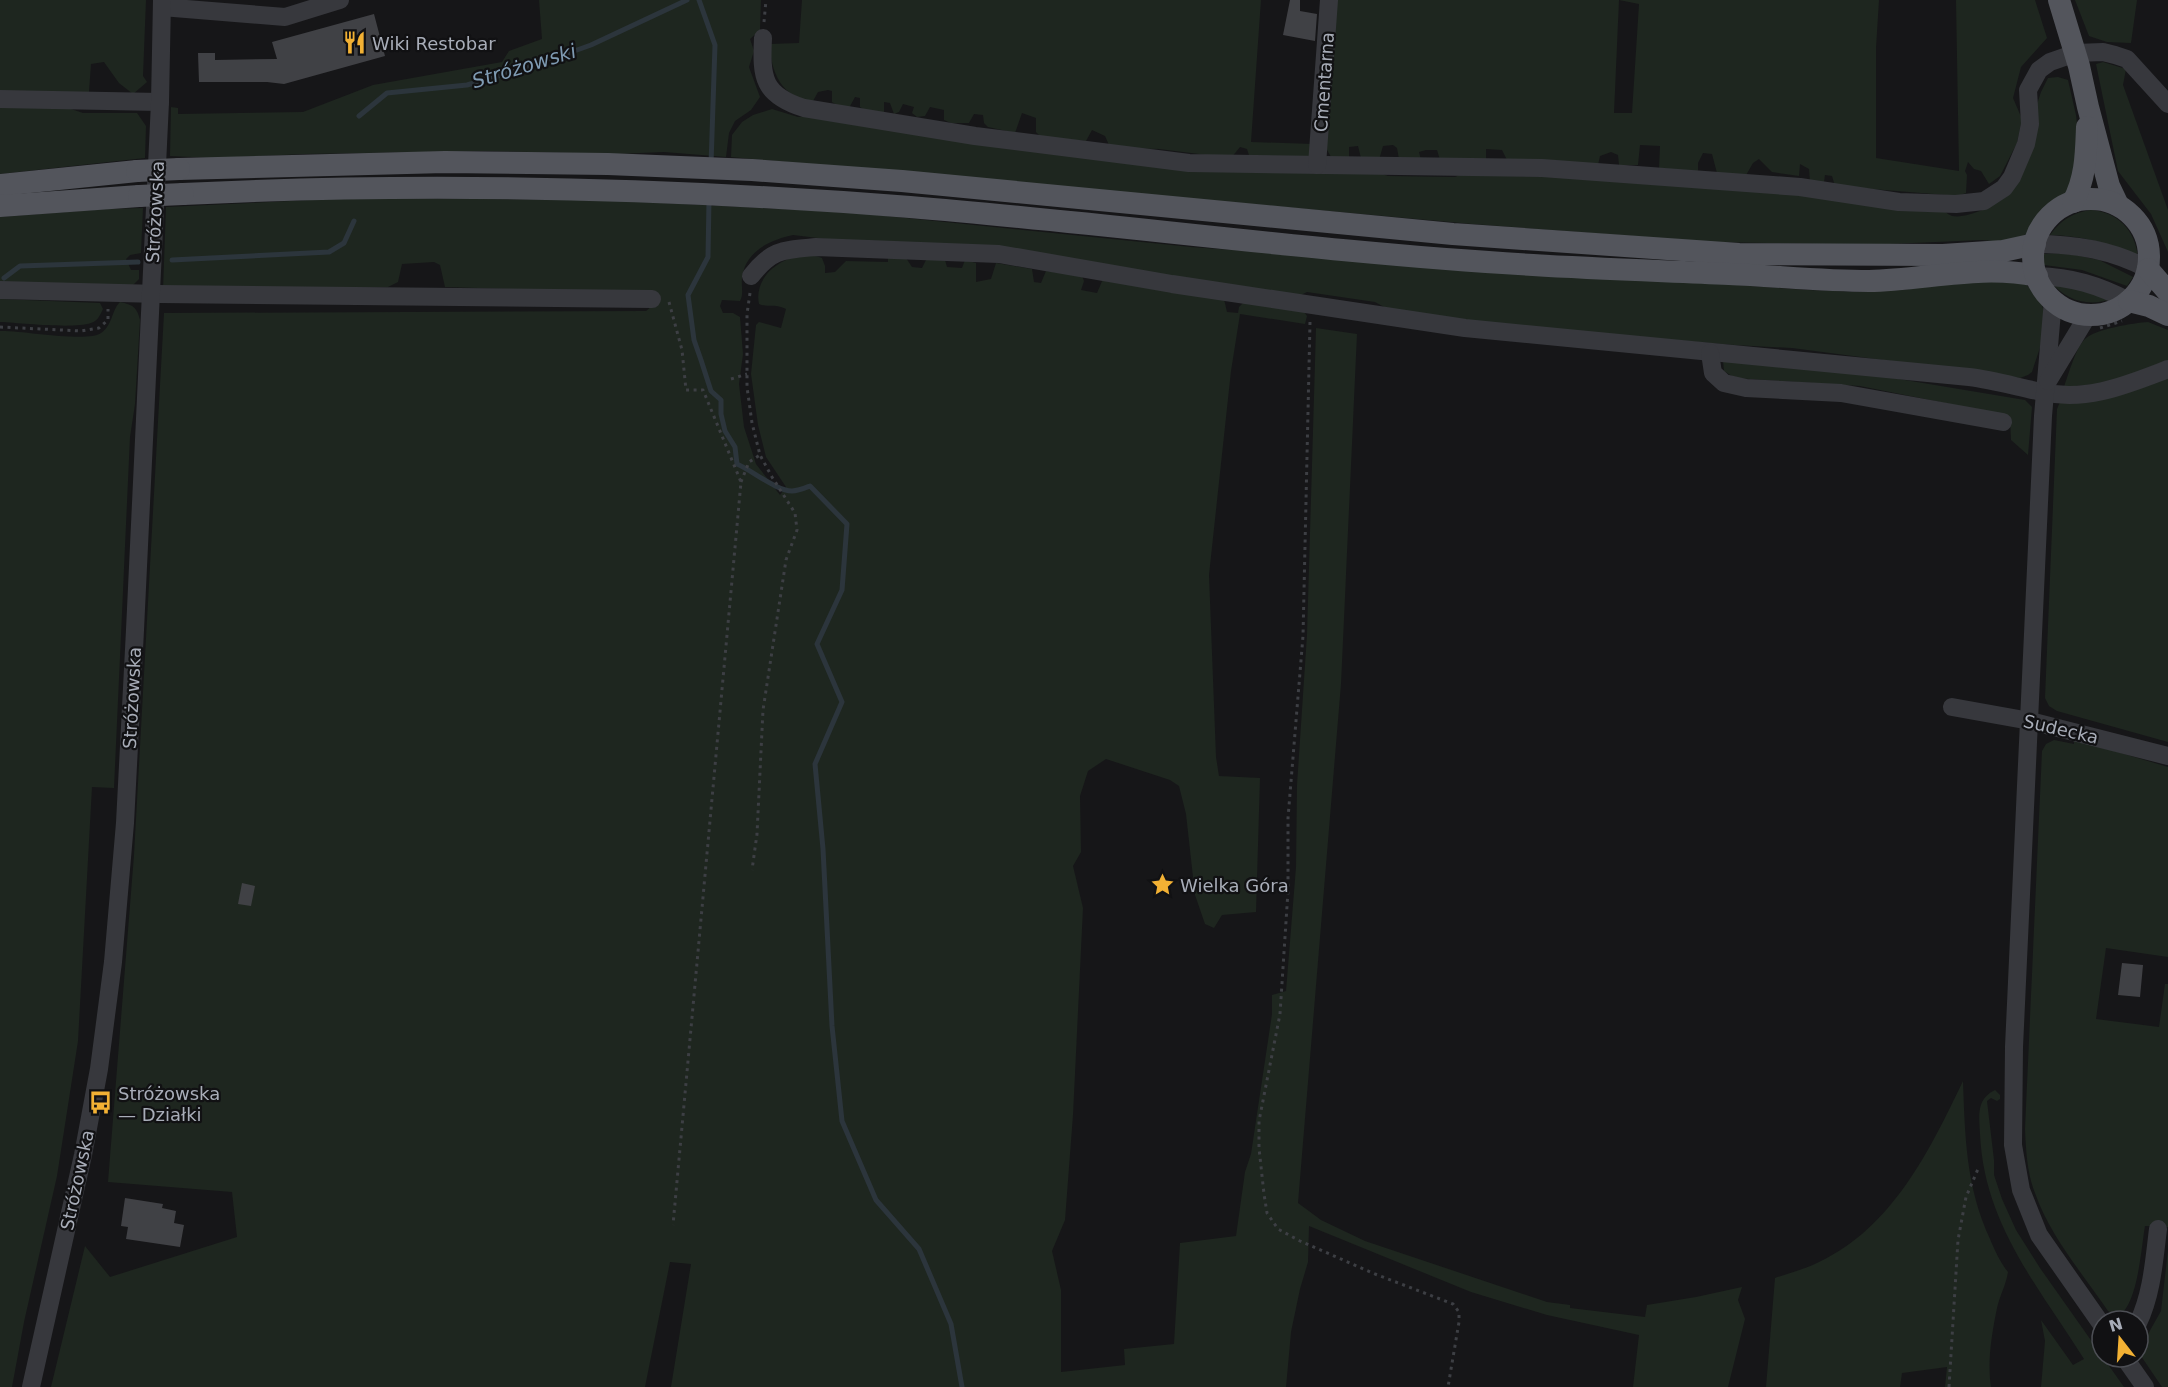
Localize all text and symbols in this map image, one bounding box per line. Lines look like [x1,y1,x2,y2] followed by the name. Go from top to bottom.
[341,30,367,56] restaurant icon: Wiki Restobar
[1310,31,1338,133] street label: Cmentarna
[372,33,496,54] place label: Wiki Restobar
[469,39,579,93] water label: Stróżowski
[142,160,168,264] street label: Stróżowska
[119,646,145,750] street label: Stróżowska
[2021,710,2101,748] street label: Sudecka
[1149,872,1175,898] place icon: Wielka Góra
[1180,875,1289,896] place label: Wielka Góra
[118,1083,220,1125] place label: Stróżowska — Działki
[87,1090,113,1116] bus stop icon: Stróżowska — Działki
[56,1128,98,1232] street label: Stróżowska
[2090,1309,2150,1369] north arrow
[2107,1314,2125,1336] text: N

